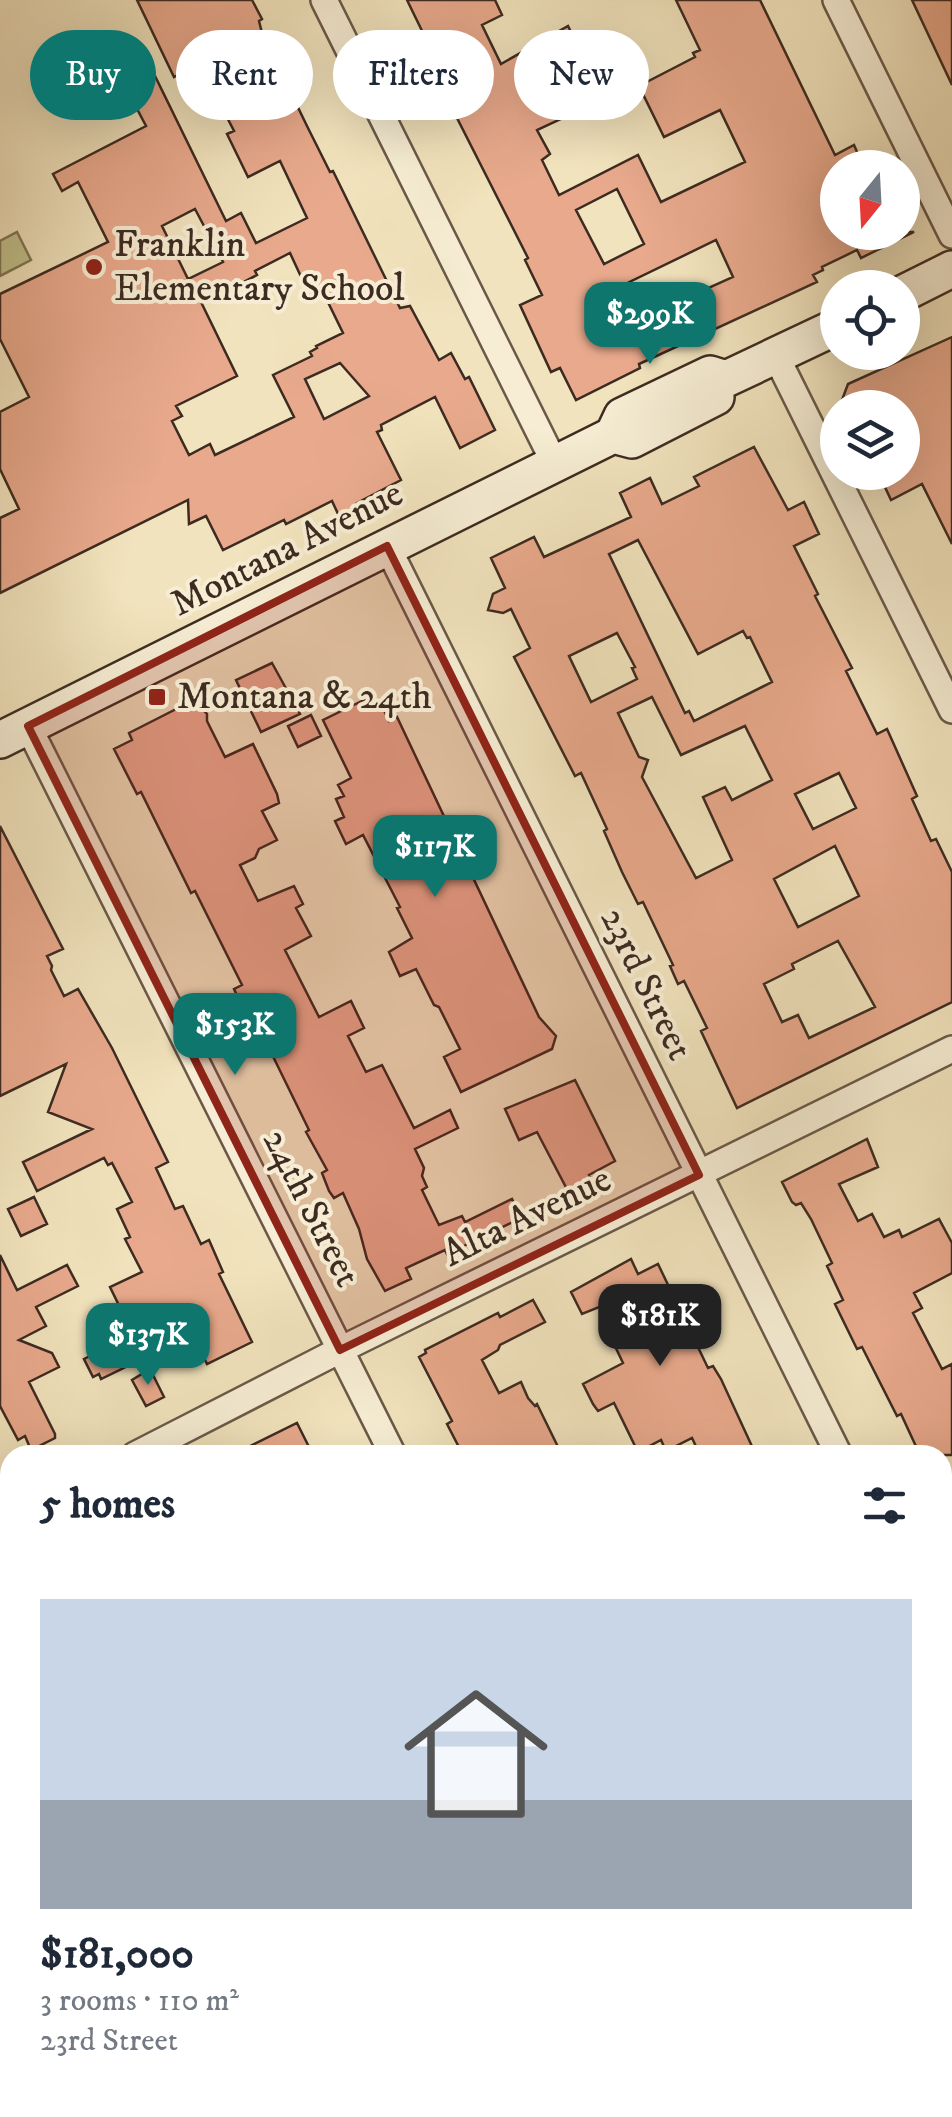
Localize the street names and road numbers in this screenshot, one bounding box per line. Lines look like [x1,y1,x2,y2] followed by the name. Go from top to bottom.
[163,470,411,628] street label: Montana Avenue
[589,900,703,1068] street label: 23rd Street
[251,1121,371,1295] street label: 24th Street
[435,1156,619,1278] street label: Alta Avenue

